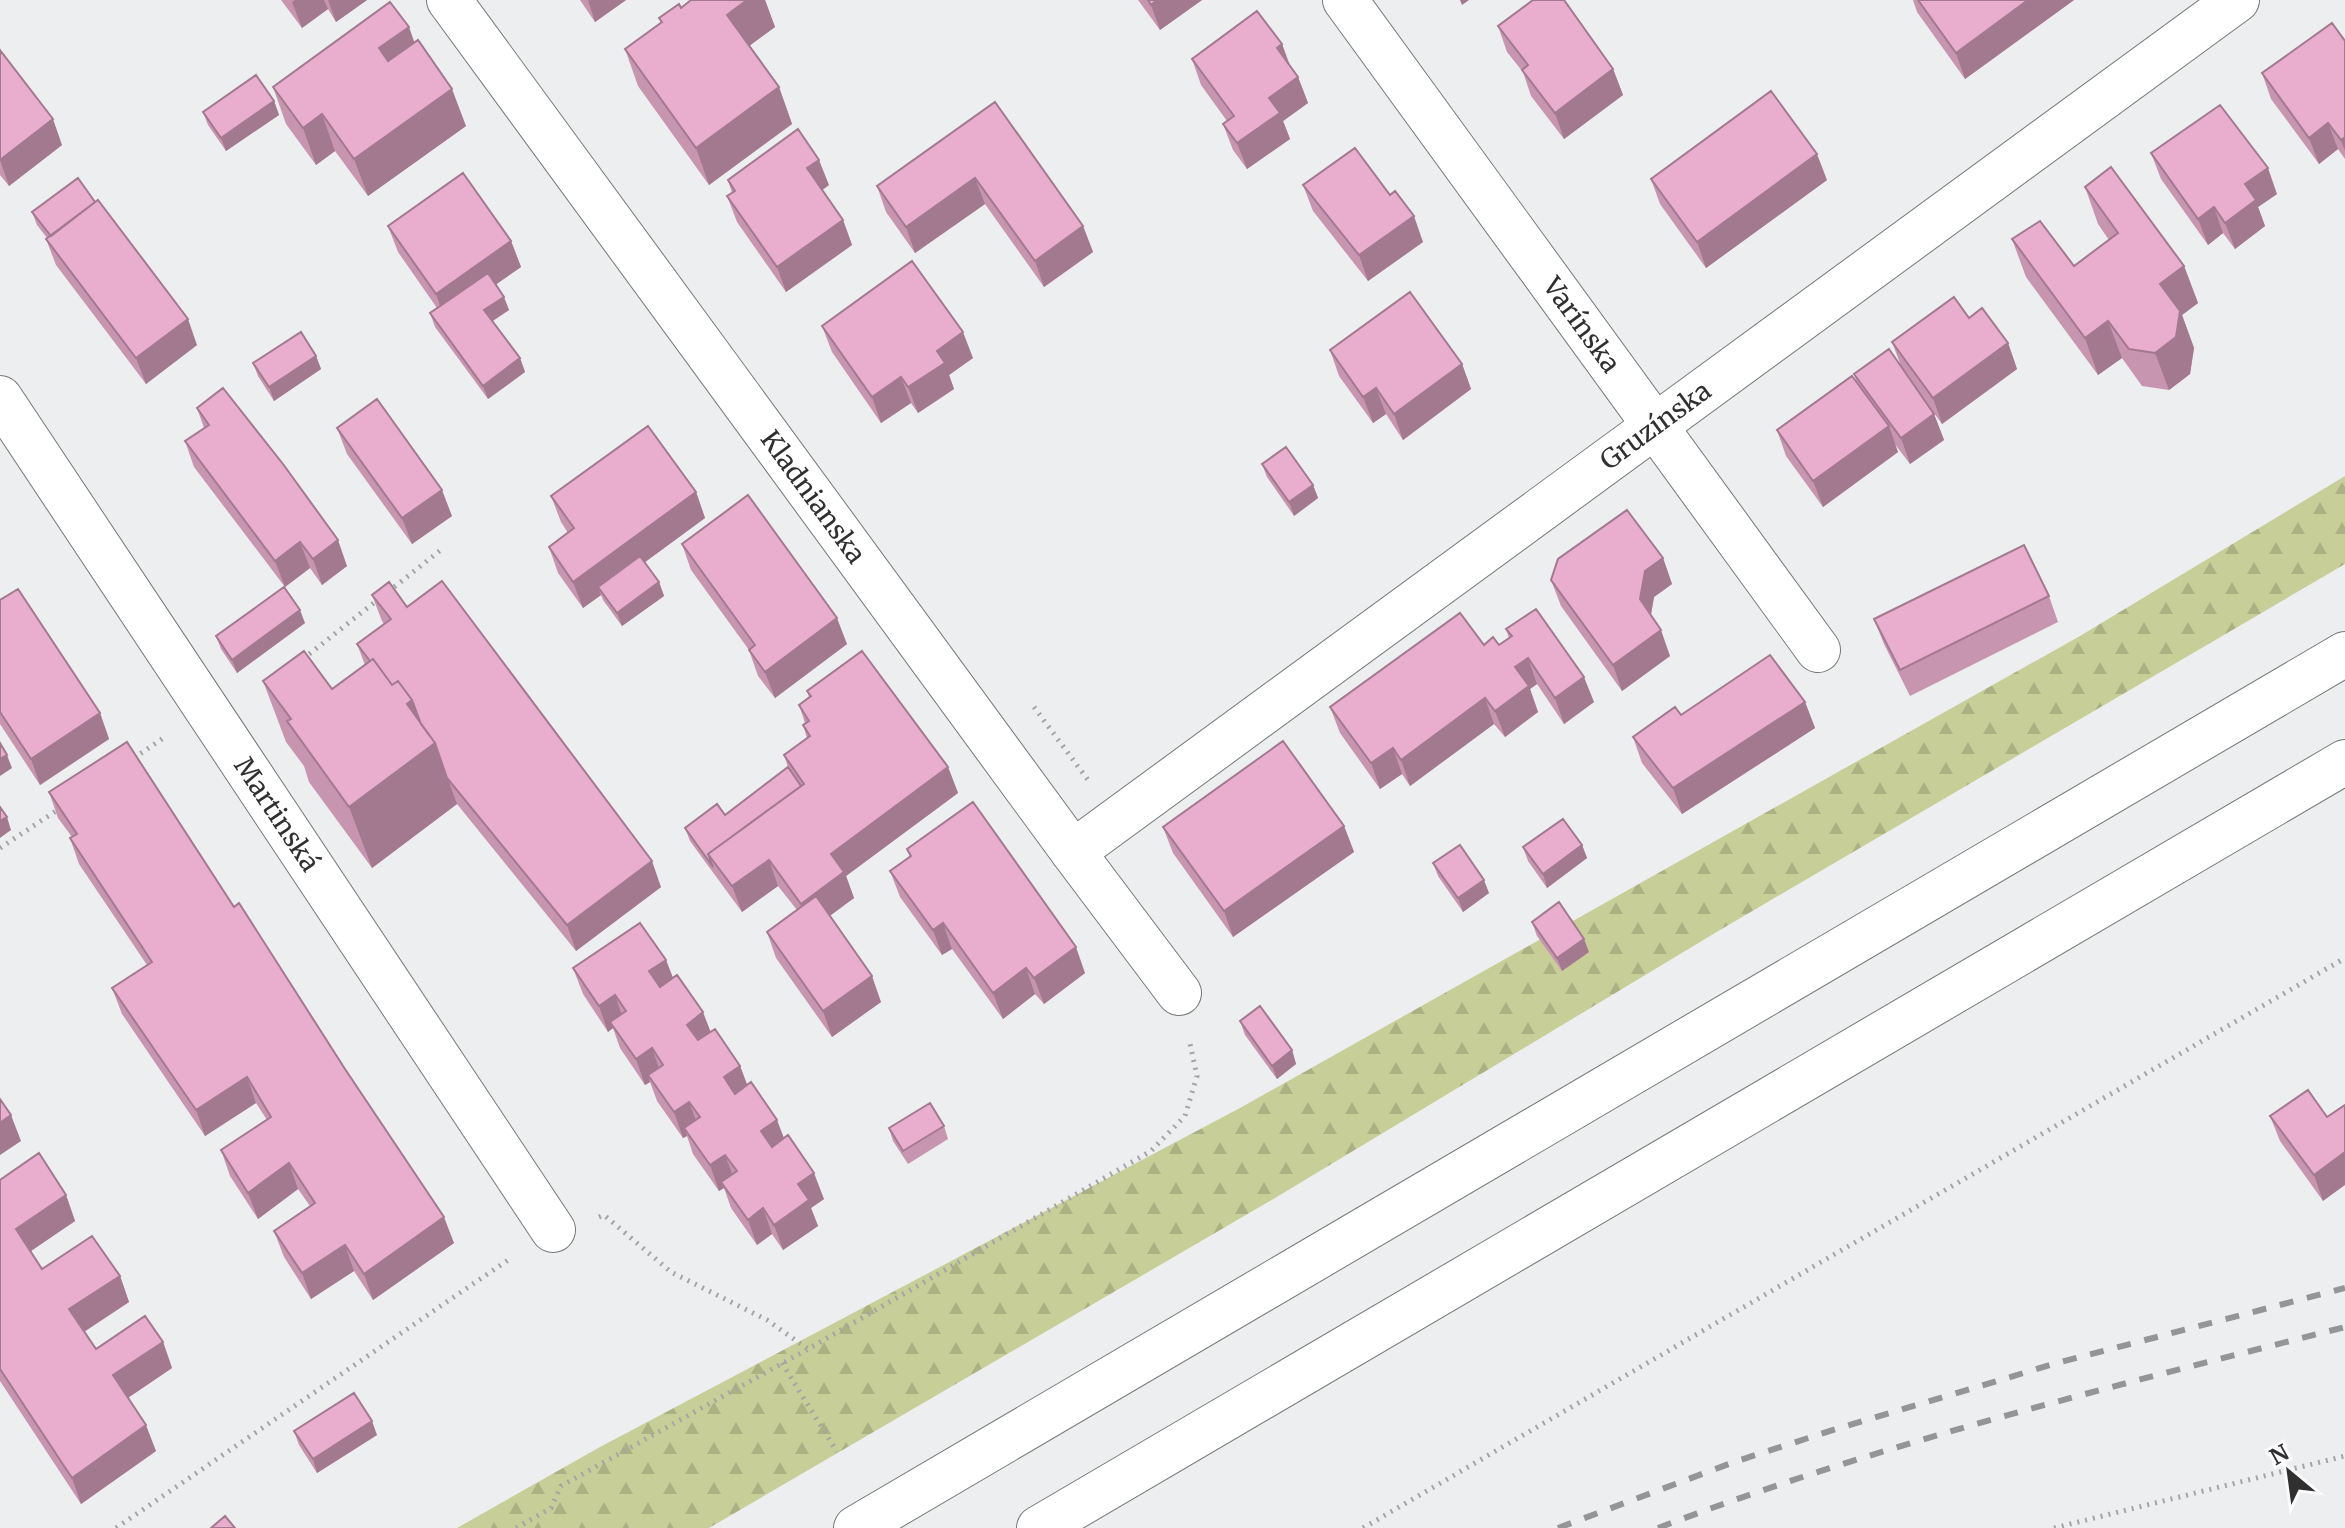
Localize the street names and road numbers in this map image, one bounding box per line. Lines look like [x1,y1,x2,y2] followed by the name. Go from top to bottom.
[1536,270,1628,379] street label: Varínska
[1593,374,1717,477] street label: Gruzínska
[754,424,873,570] street label: Kladnianska
[227,751,327,878] street label: Martinská

